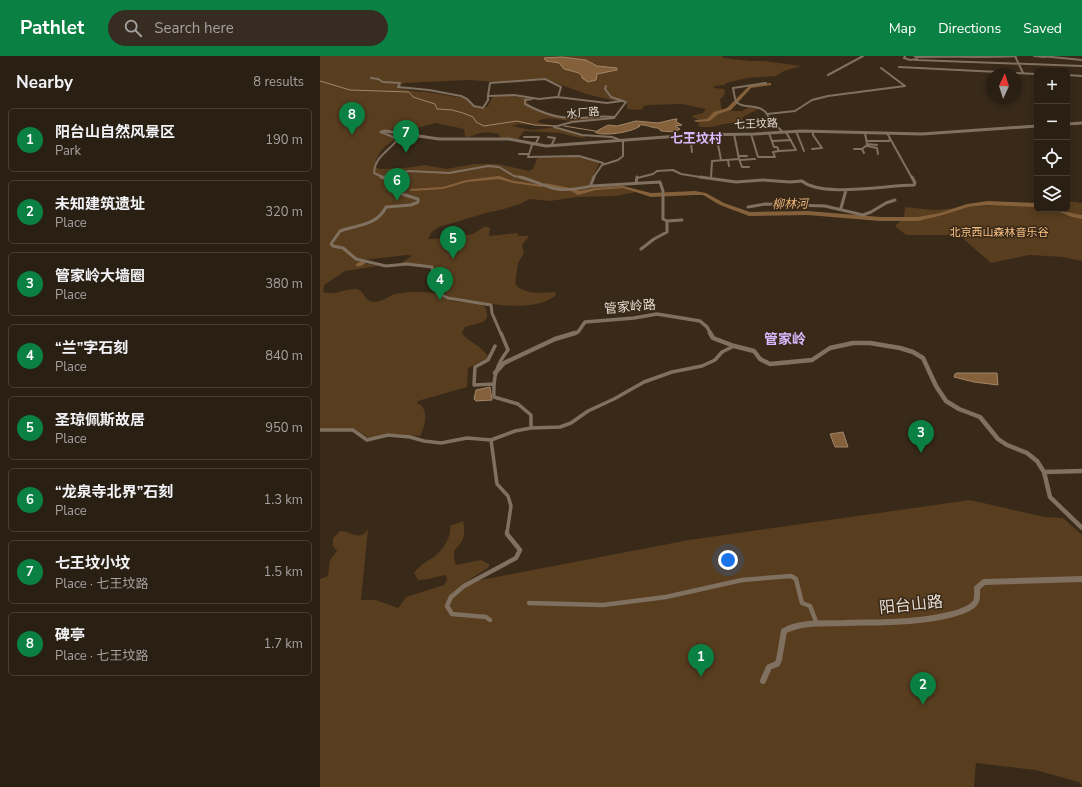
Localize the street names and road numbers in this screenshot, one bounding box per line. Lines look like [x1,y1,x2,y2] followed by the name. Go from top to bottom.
[566,104,600,122] street label: 水厂路
[734,116,778,132] street label: 七王坟路
[603,296,657,318] street label: 管家岭路
[878,591,944,619] street label: 阳台山路

